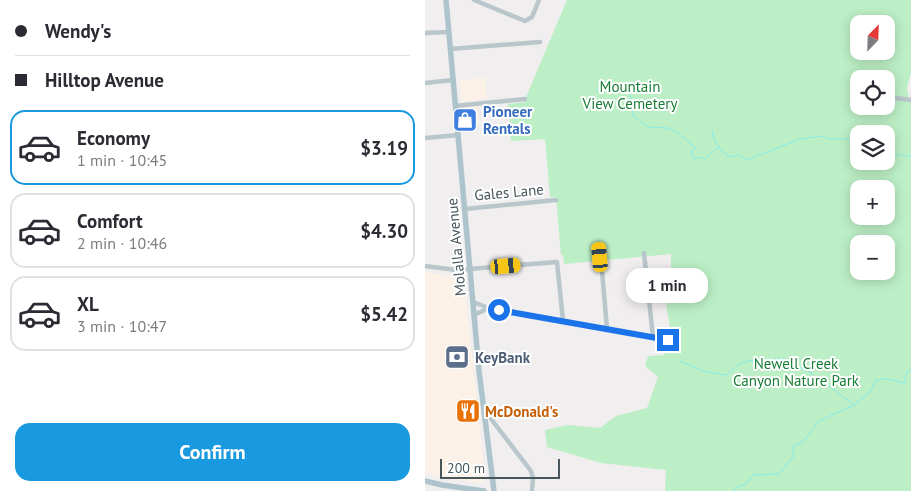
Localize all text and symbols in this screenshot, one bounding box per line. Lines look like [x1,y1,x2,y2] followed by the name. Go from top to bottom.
[850,15,895,60] north arrow
[850,15,895,280] map controls
[45,19,111,43] text: Wendy's
[45,68,164,92] text: Hilltop Avenue
[850,70,895,115] button: locate
[582,77,677,113] park label: Mountain View Cemetery
[483,102,533,138] place label: Pioneer Rentals
[452,107,478,133] shop icon: Pioneer Rentals
[17,125,62,170] icon: car
[850,125,895,170] button: layers
[77,126,150,150] text: Economy
[360,136,408,160] text: $3.19
[77,150,167,170] text: 1 min · 10:45
[473,179,545,205] street label: Gales Lane
[850,180,895,225] button: +
[442,197,470,297] street label: Molalla Avenue
[17,208,62,253] icon: car
[77,209,143,233] text: Comfort
[360,219,408,243] text: $4.30
[77,233,167,253] text: 2 min · 10:46
[850,235,895,280] button: −
[591,241,608,273] car
[490,257,521,275] car
[627,268,709,302] callout: 1 min
[647,275,687,295] text: 1 min
[17,291,62,336] icon: car
[77,292,99,316] text: XL
[488,299,510,321] route start
[360,302,408,326] text: $5.42
[77,316,167,336] text: 3 min · 10:47
[657,329,679,351] route end
[444,344,470,370] bank icon: KeyBank
[475,348,531,367] place label: KeyBank
[733,354,860,390] park label: Newell Creek Canyon Nature Park
[455,398,481,424] restaurant icon: McDonald's
[485,402,558,421] place label: McDonald's
[15,423,410,481] button: Confirm
[440,456,560,479] scale bar
[447,459,485,477] text: 200 m

